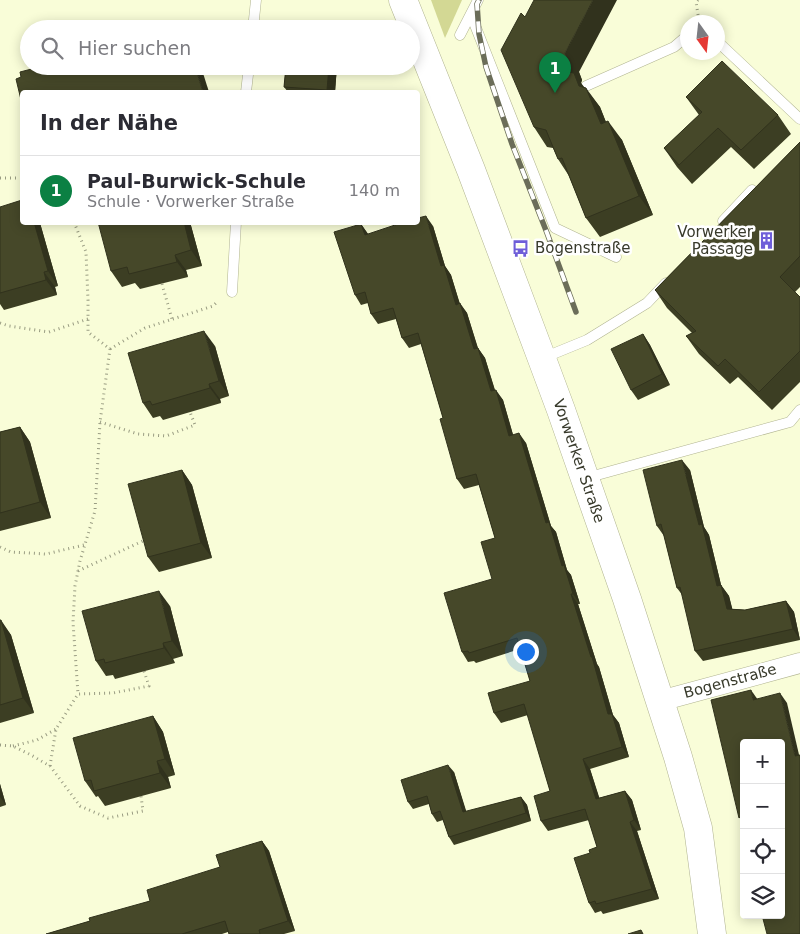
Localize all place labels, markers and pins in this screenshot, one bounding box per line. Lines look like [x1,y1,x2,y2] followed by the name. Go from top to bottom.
[539,52,571,93] pin: 1
[677,223,754,258] place label: Vorwerker Passage
[757,231,777,251] building icon: Vorwerker Passage
[511,238,531,258] bus stop icon: Bogenstraße
[535,239,630,257] place label: Bogenstraße

